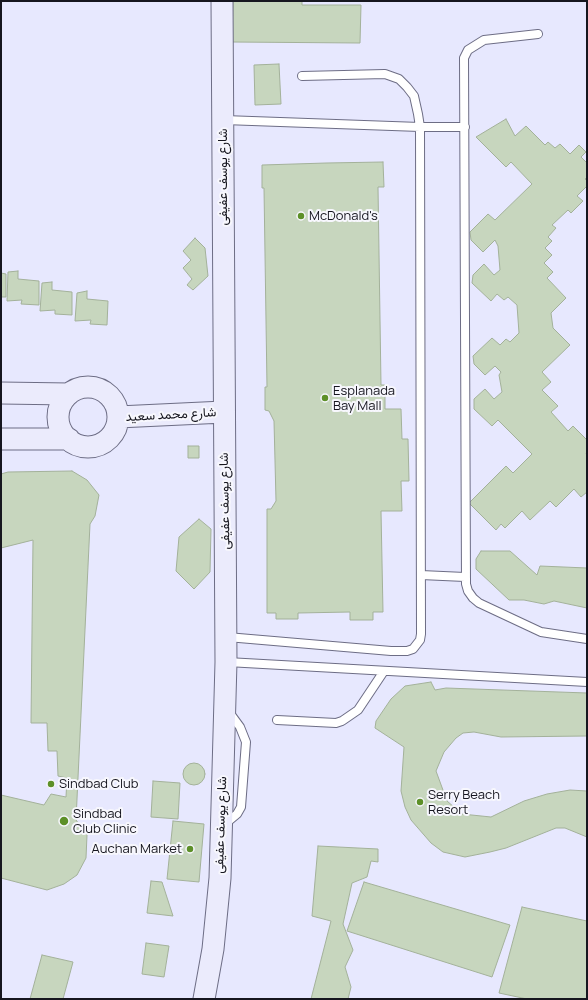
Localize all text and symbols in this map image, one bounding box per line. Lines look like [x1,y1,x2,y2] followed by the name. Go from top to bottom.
[215,128,231,226] street label: شارع يوسف عفيفى
[309,208,378,224] place label: McDonald's
[296,211,306,221] marker: McDonald's
[333,383,395,414] place label: Esplanada Bay Mall
[320,393,330,403] marker: Esplanada Bay Mall
[125,405,217,425] street label: شارع محمد سعيد
[216,452,234,550] street label: شارع يوسف عفيفى
[59,776,138,792] place label: Sindbad Club
[212,776,230,874] street label: شارع يوسف عفيفى
[46,779,56,789] marker: Sindbad Club
[428,787,500,818] place label: Serry Beach Resort
[415,797,425,807] marker: Serry Beach Resort
[73,806,137,837] place label: Sindbad Club Clinic
[58,815,70,827] marker: Sindbad Club Clinic
[92,841,182,857] place label: Auchan Market
[185,844,195,854] marker: Auchan Market

